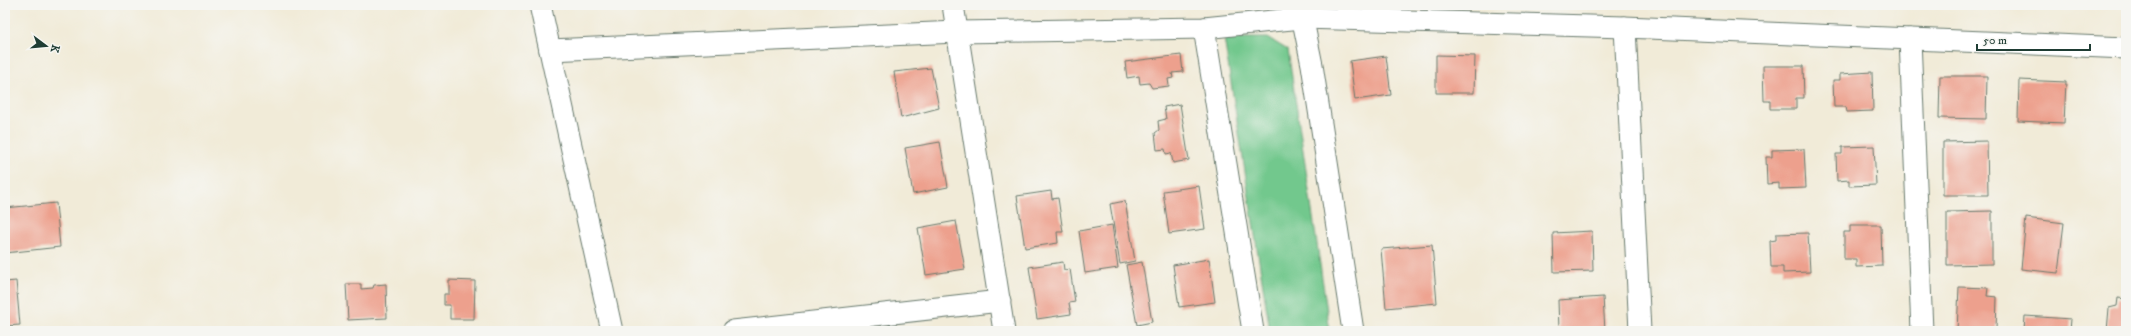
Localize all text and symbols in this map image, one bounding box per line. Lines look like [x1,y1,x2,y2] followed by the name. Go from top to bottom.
[26,26,66,66] north arrow
[1977,26,2090,52] scale bar
[1983,33,2007,48] text: 50 m
[47,43,62,54] text: K

